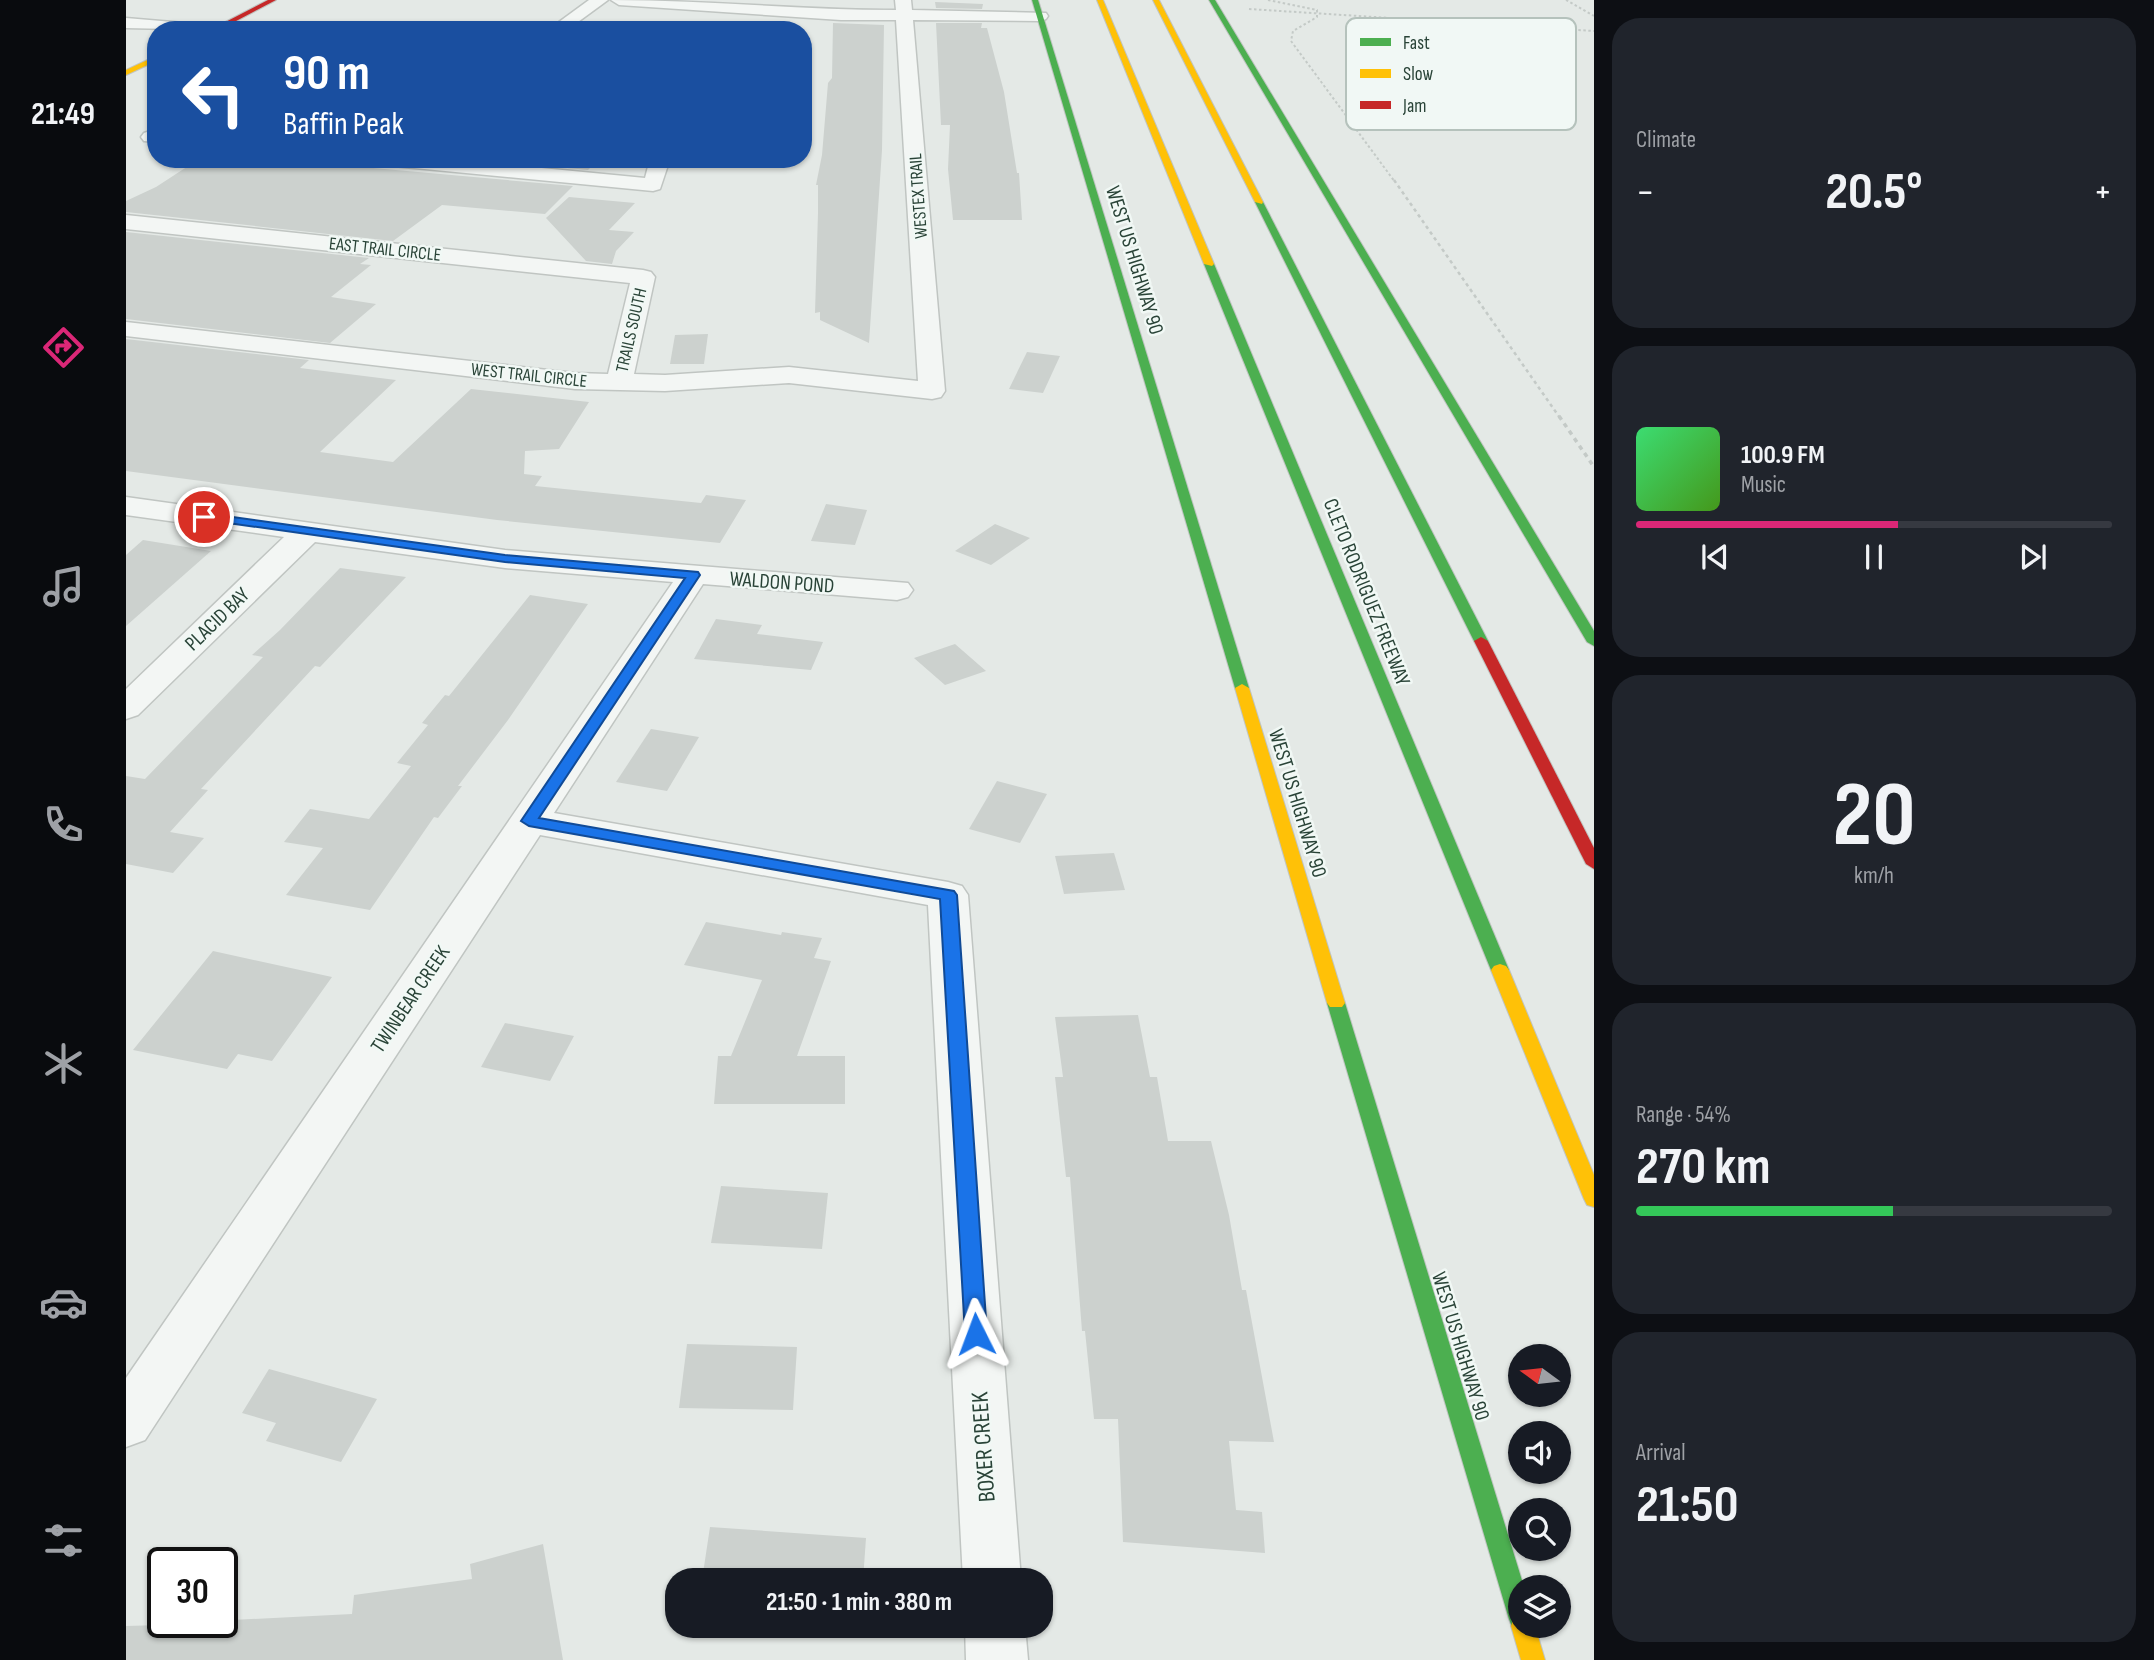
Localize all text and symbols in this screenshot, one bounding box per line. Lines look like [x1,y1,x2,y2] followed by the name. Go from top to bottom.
[1346,18,1576,130] legend
[1403,32,1430,55] text: Fast
[283,45,370,104] text: 90 m
[168,49,259,140] icon: left
[1403,63,1433,86] text: Slow
[31,95,95,134] text: 21:49
[1402,95,1426,118] text: Jam
[283,105,404,144] text: Baffin Peak
[1636,126,1696,154] text: Climate
[905,152,932,239] street label: WESTEX TRAIL
[1825,161,1923,224] text: 20.5°
[1636,170,1655,215] text: −
[2093,170,2112,215] text: +
[1100,183,1169,337] street label: WEST US HIGHWAY 90
[328,233,442,266] street label: EAST TRAIL CIRCLE
[612,286,651,374] street label: TRAILS SOUTH
[39,323,88,372] icon: directions
[470,359,588,392] street label: WEST TRAIL CIRCLE
[1741,440,1825,471] text: 100.9 FM
[1741,471,1786,499] text: Music
[174,487,234,547] pin
[1318,495,1416,690] street label: CLETO RODRIGUEZ FREEWAY
[185,498,223,536] icon: arrive
[1696,538,1734,576] icon: previous
[1855,538,1893,576] icon: pause
[2014,538,2052,576] icon: next
[39,562,88,611] icon: music
[729,566,835,599] street label: WALDON POND
[180,582,255,656] street label: PLACID BAY
[1263,726,1332,880] street label: WEST US HIGHWAY 90
[1832,762,1916,871] text: 20
[39,800,88,849] icon: phone
[1854,862,1894,890] text: km/h
[365,941,456,1058] street label: TWINBEAR CREEK
[39,1039,88,1088] icon: climate
[1636,1101,1731,1129] text: Range · 54%
[1636,1136,1771,1199] text: 270 km
[1426,1269,1495,1423] street label: WEST US HIGHWAY 90
[39,1278,88,1327] icon: car
[939,1297,1013,1371] position arrow
[1508,1344,1572,1407] north arrow
[1508,1344,1571,1638] map controls
[965,1391,1002,1503] street label: BOXER CREEK
[1508,1421,1571,1484] button: sound
[1636,1439,1685,1467] text: Arrival
[1636,1474,1738,1537] text: 21:50
[1508,1498,1571,1561] button: search
[39,1516,88,1565] icon: filters
[147,1547,238,1638] speed limit sign: 30
[1508,1575,1571,1638] button: layers
[766,1587,952,1618] text: 21:50 · 1 min · 380 m

